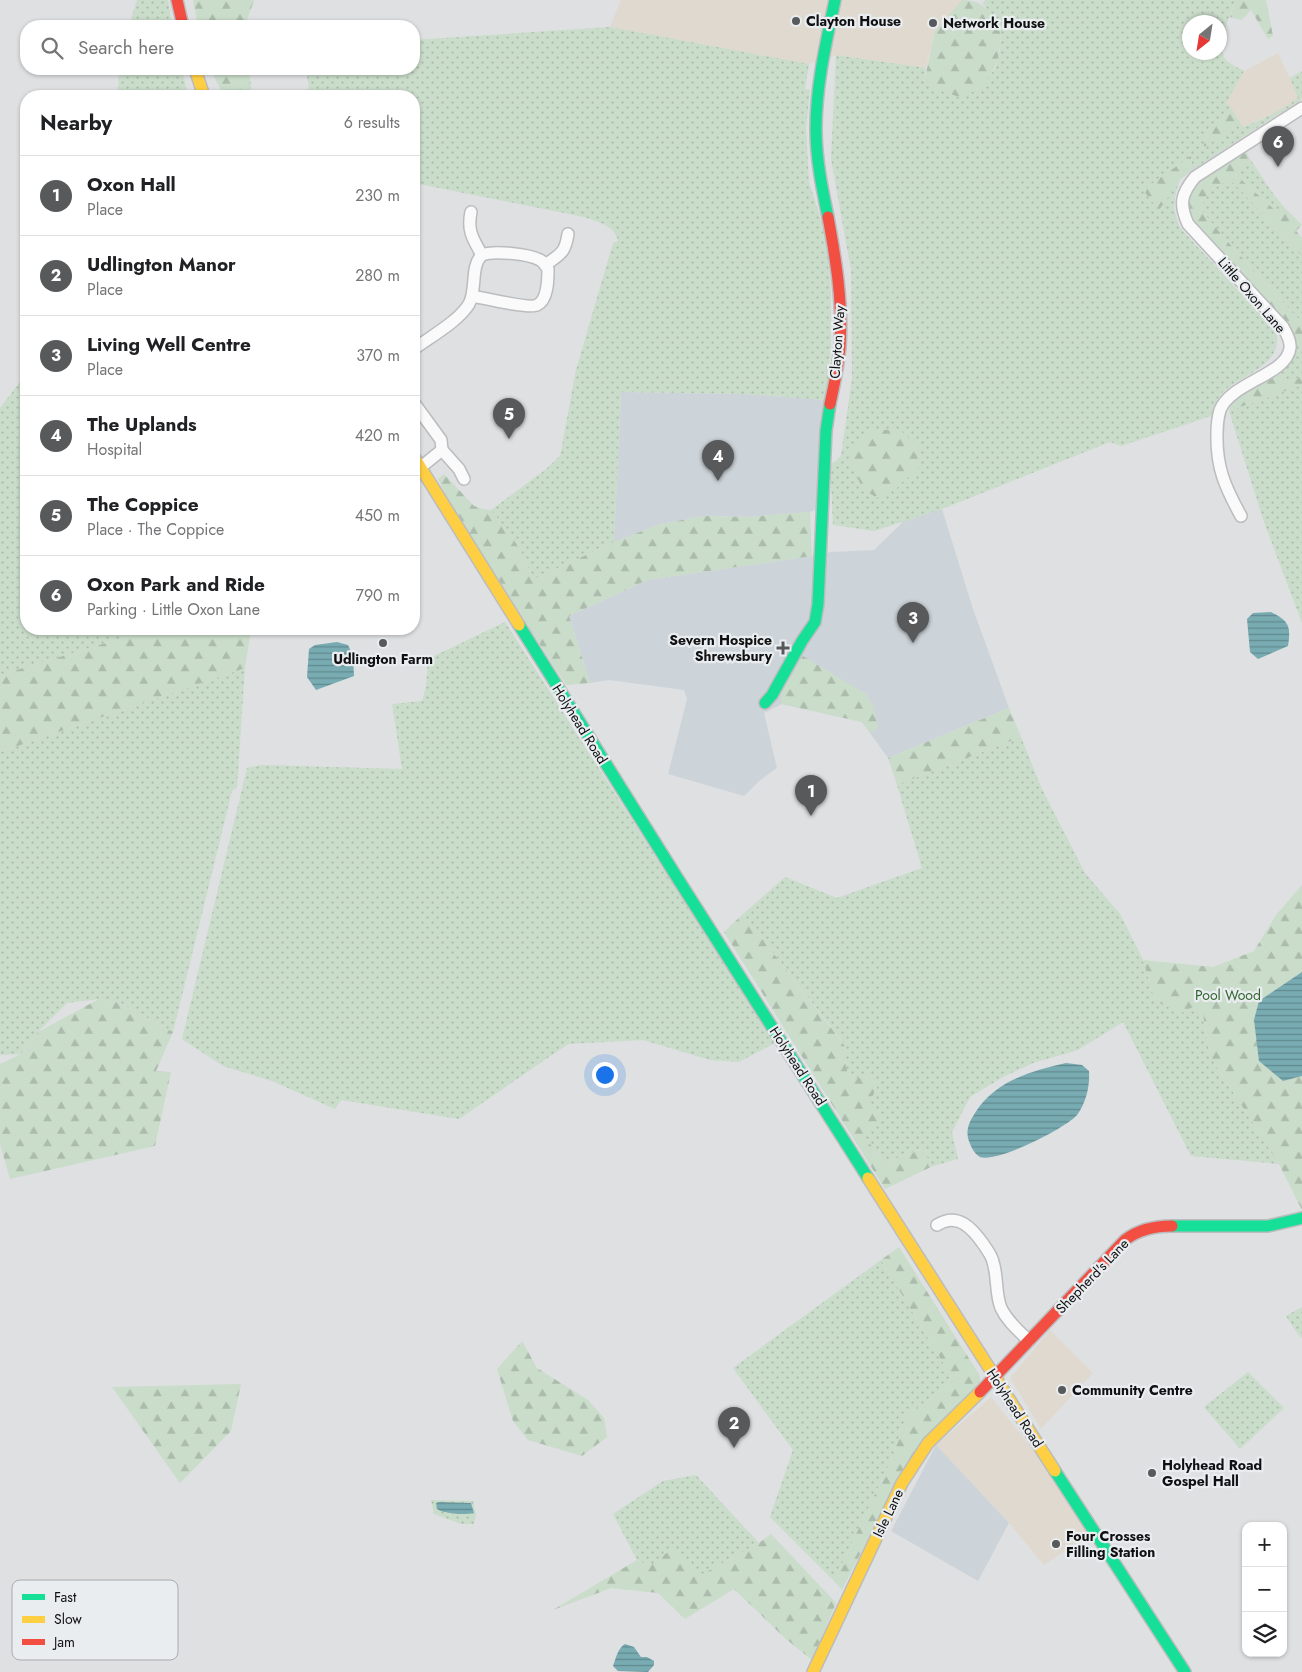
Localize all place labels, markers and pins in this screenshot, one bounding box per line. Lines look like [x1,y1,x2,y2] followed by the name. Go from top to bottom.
[806,11,901,31] place label: Clayton House
[943,13,1045,33] place label: Network House
[790,15,802,27] marker: Clayton House
[927,17,939,29] marker: Network House
[1262,126,1294,167] pin: 6
[493,398,525,439] pin: 5
[702,440,734,481] pin: 4
[897,602,929,643] pin: 3
[669,630,773,666] place label: Severn Hospice Shrewsbury
[377,637,389,649] marker: Udlington Farm
[776,641,790,655] marker: Severn Hospice Shrewsbury
[333,649,433,669] place label: Udlington Farm
[795,775,827,816] pin: 1
[1072,1380,1193,1400] place label: Community Centre
[1056,1384,1068,1396] marker: Community Centre
[718,1407,750,1448] pin: 2
[1162,1455,1262,1491] place label: Holyhead Road Gospel Hall
[1146,1467,1158,1479] marker: Holyhead Road Gospel Hall
[1066,1526,1155,1562] place label: Four Crosses Filling Station
[1050,1538,1062,1550] marker: Four Crosses Filling Station

